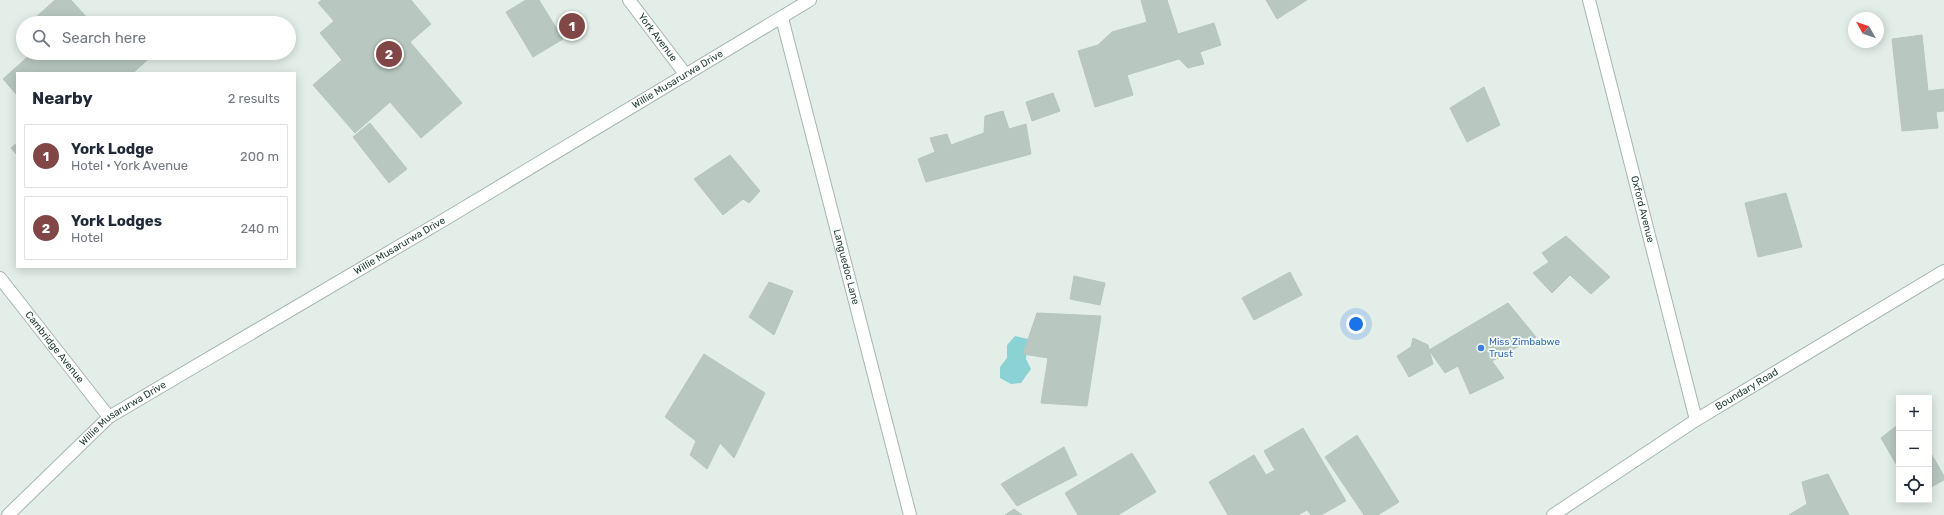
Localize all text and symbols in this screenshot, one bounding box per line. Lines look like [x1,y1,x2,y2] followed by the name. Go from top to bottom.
[559,11,585,41] pin: 1
[635,11,680,64] street label: York Avenue
[1848,12,1884,48] north arrow
[16,16,296,60] search box
[30,27,52,49] icon: search
[62,29,146,47] text: Search here
[376,39,402,69] pin: 2
[630,47,726,111] street label: Willie Musarurwa Drive
[32,88,93,108] text: Nearby
[228,91,280,106] text: 2 results
[71,140,154,158] text: York Lodge
[43,149,49,164] text: 1
[240,149,279,164] text: 200 m
[71,158,188,173] text: Hotel · York Avenue
[1628,175,1657,244] street label: Oxford Avenue
[71,212,162,230] text: York Lodges
[352,214,448,277] street label: Willie Musarurwa Drive
[42,221,50,236] text: 2
[240,221,279,236] text: 240 m
[831,228,862,306] street label: Languedoc Lane
[71,230,103,245] text: Hotel
[22,309,86,386] street label: Cambridge Avenue
[1346,314,1366,334] your location
[1489,336,1560,360] place label: Miss Zimbabwe Trust
[1476,343,1486,353] marker: Miss Zimbabwe Trust
[1713,366,1781,413] street label: Boundary Road
[77,379,169,448] street label: Willie Musarurwa Drive
[1896,395,1932,503] map controls
[1896,395,1932,431] button: +
[1896,431,1932,467] button: −
[1896,467,1932,503] button: locate

